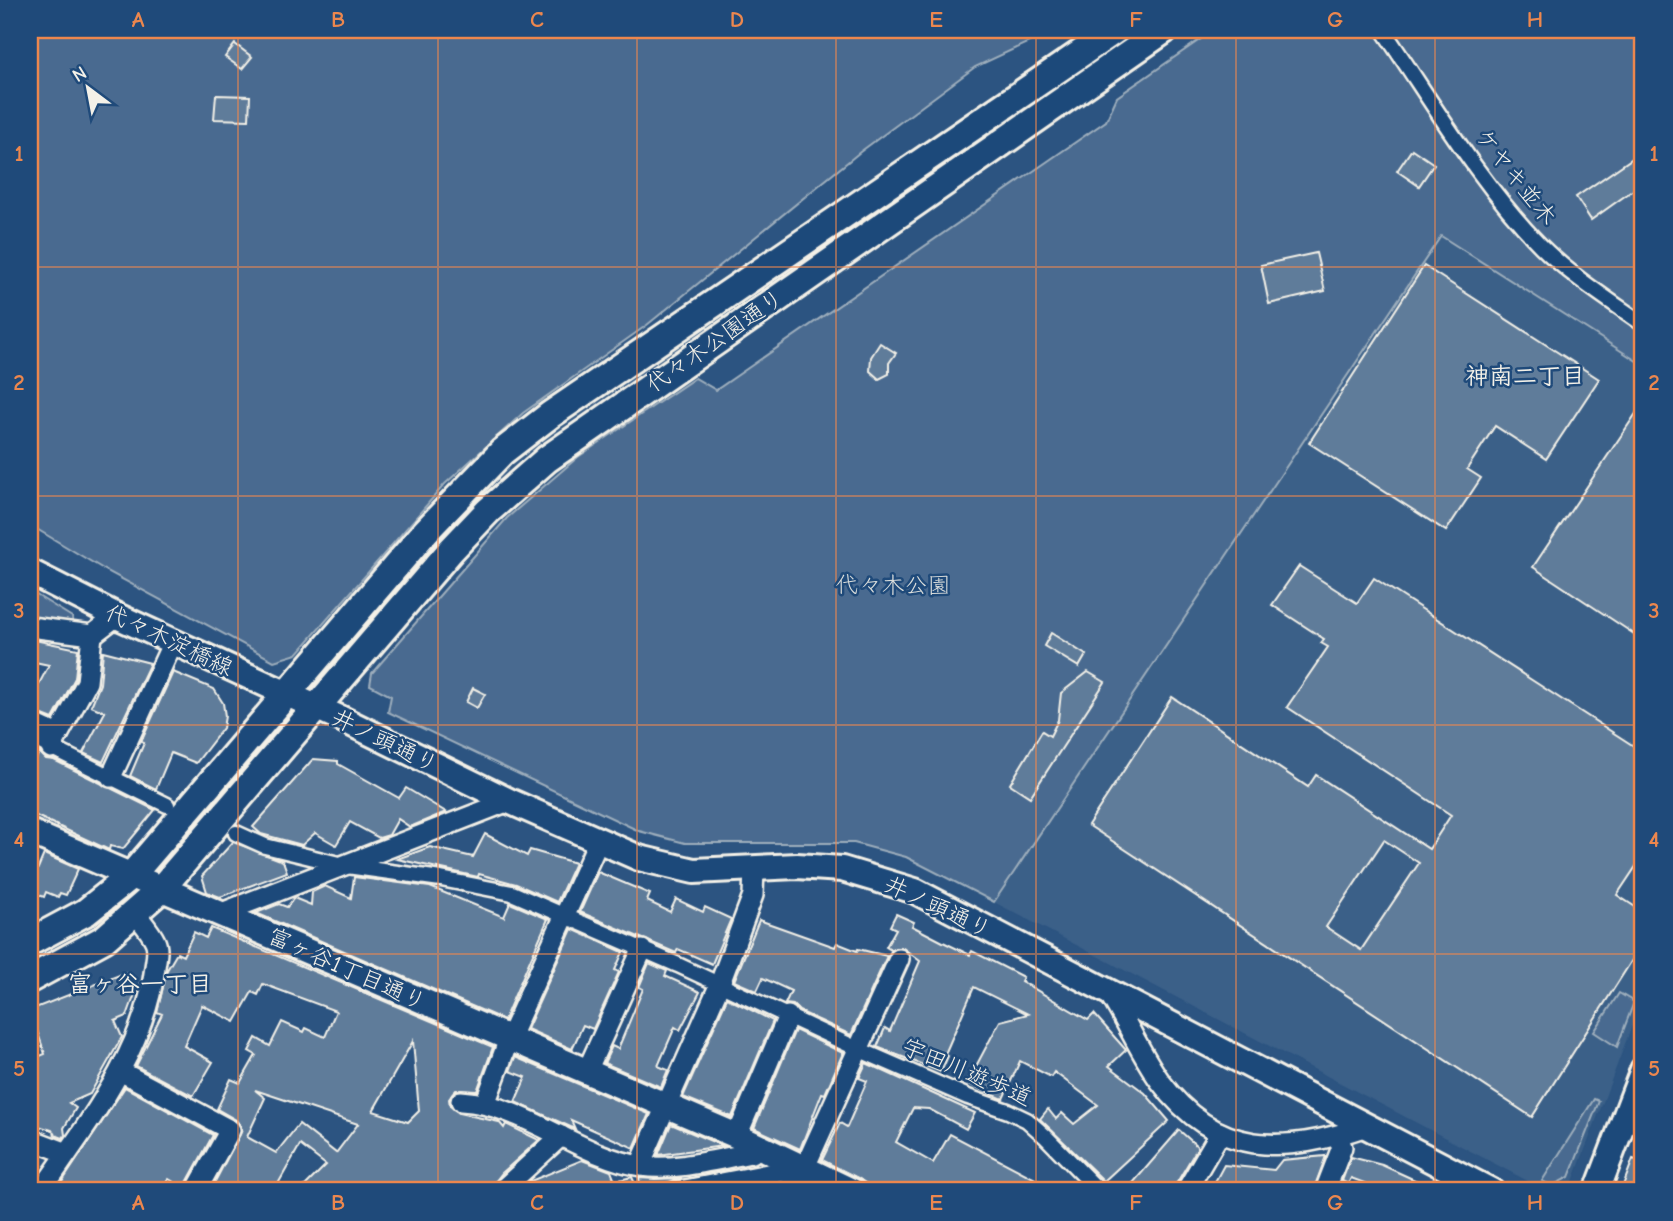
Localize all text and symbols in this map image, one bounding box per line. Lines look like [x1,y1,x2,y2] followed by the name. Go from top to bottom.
[132,6,145,33] text: A
[331,6,345,33] text: B
[530,6,544,33] text: C
[730,6,744,33] text: D
[929,6,943,33] text: E
[1129,6,1143,33] text: F
[1327,6,1343,33] text: G
[1527,6,1543,33] text: H
[52,52,122,122] north arrow
[68,62,91,87] text: N
[1470,123,1562,231] street label: ケヤキ並木
[14,140,24,167] text: 1
[1649,140,1659,167] text: 1
[641,284,789,398] street label: 代々木公園通り
[1465,362,1585,390] district label: 神南二丁目
[13,369,25,396] text: 2
[1648,369,1660,396] text: 2
[836,572,951,599] park label: 代々木公園
[13,597,25,624] text: 3
[1648,597,1660,624] text: 3
[101,599,237,681] street label: 代々木淀橋線
[327,704,443,778] street label: 井ノ頭通り
[14,826,25,853] text: 4
[1649,826,1660,853] text: 4
[880,870,996,944] street label: 井ノ頭通り
[264,922,430,1016] street label: 富ヶ谷1丁目通り
[68,970,212,998] district label: 富ヶ谷一丁目
[898,1033,1036,1111] street label: 宇田川遊歩道
[13,1055,25,1082] text: 5
[1648,1055,1660,1082] text: 5
[132,1189,145,1216] text: A
[331,1189,345,1216] text: B
[530,1189,544,1216] text: C
[730,1189,744,1216] text: D
[929,1189,943,1216] text: E
[1129,1189,1143,1216] text: F
[1327,1189,1343,1216] text: G
[1527,1189,1543,1216] text: H

